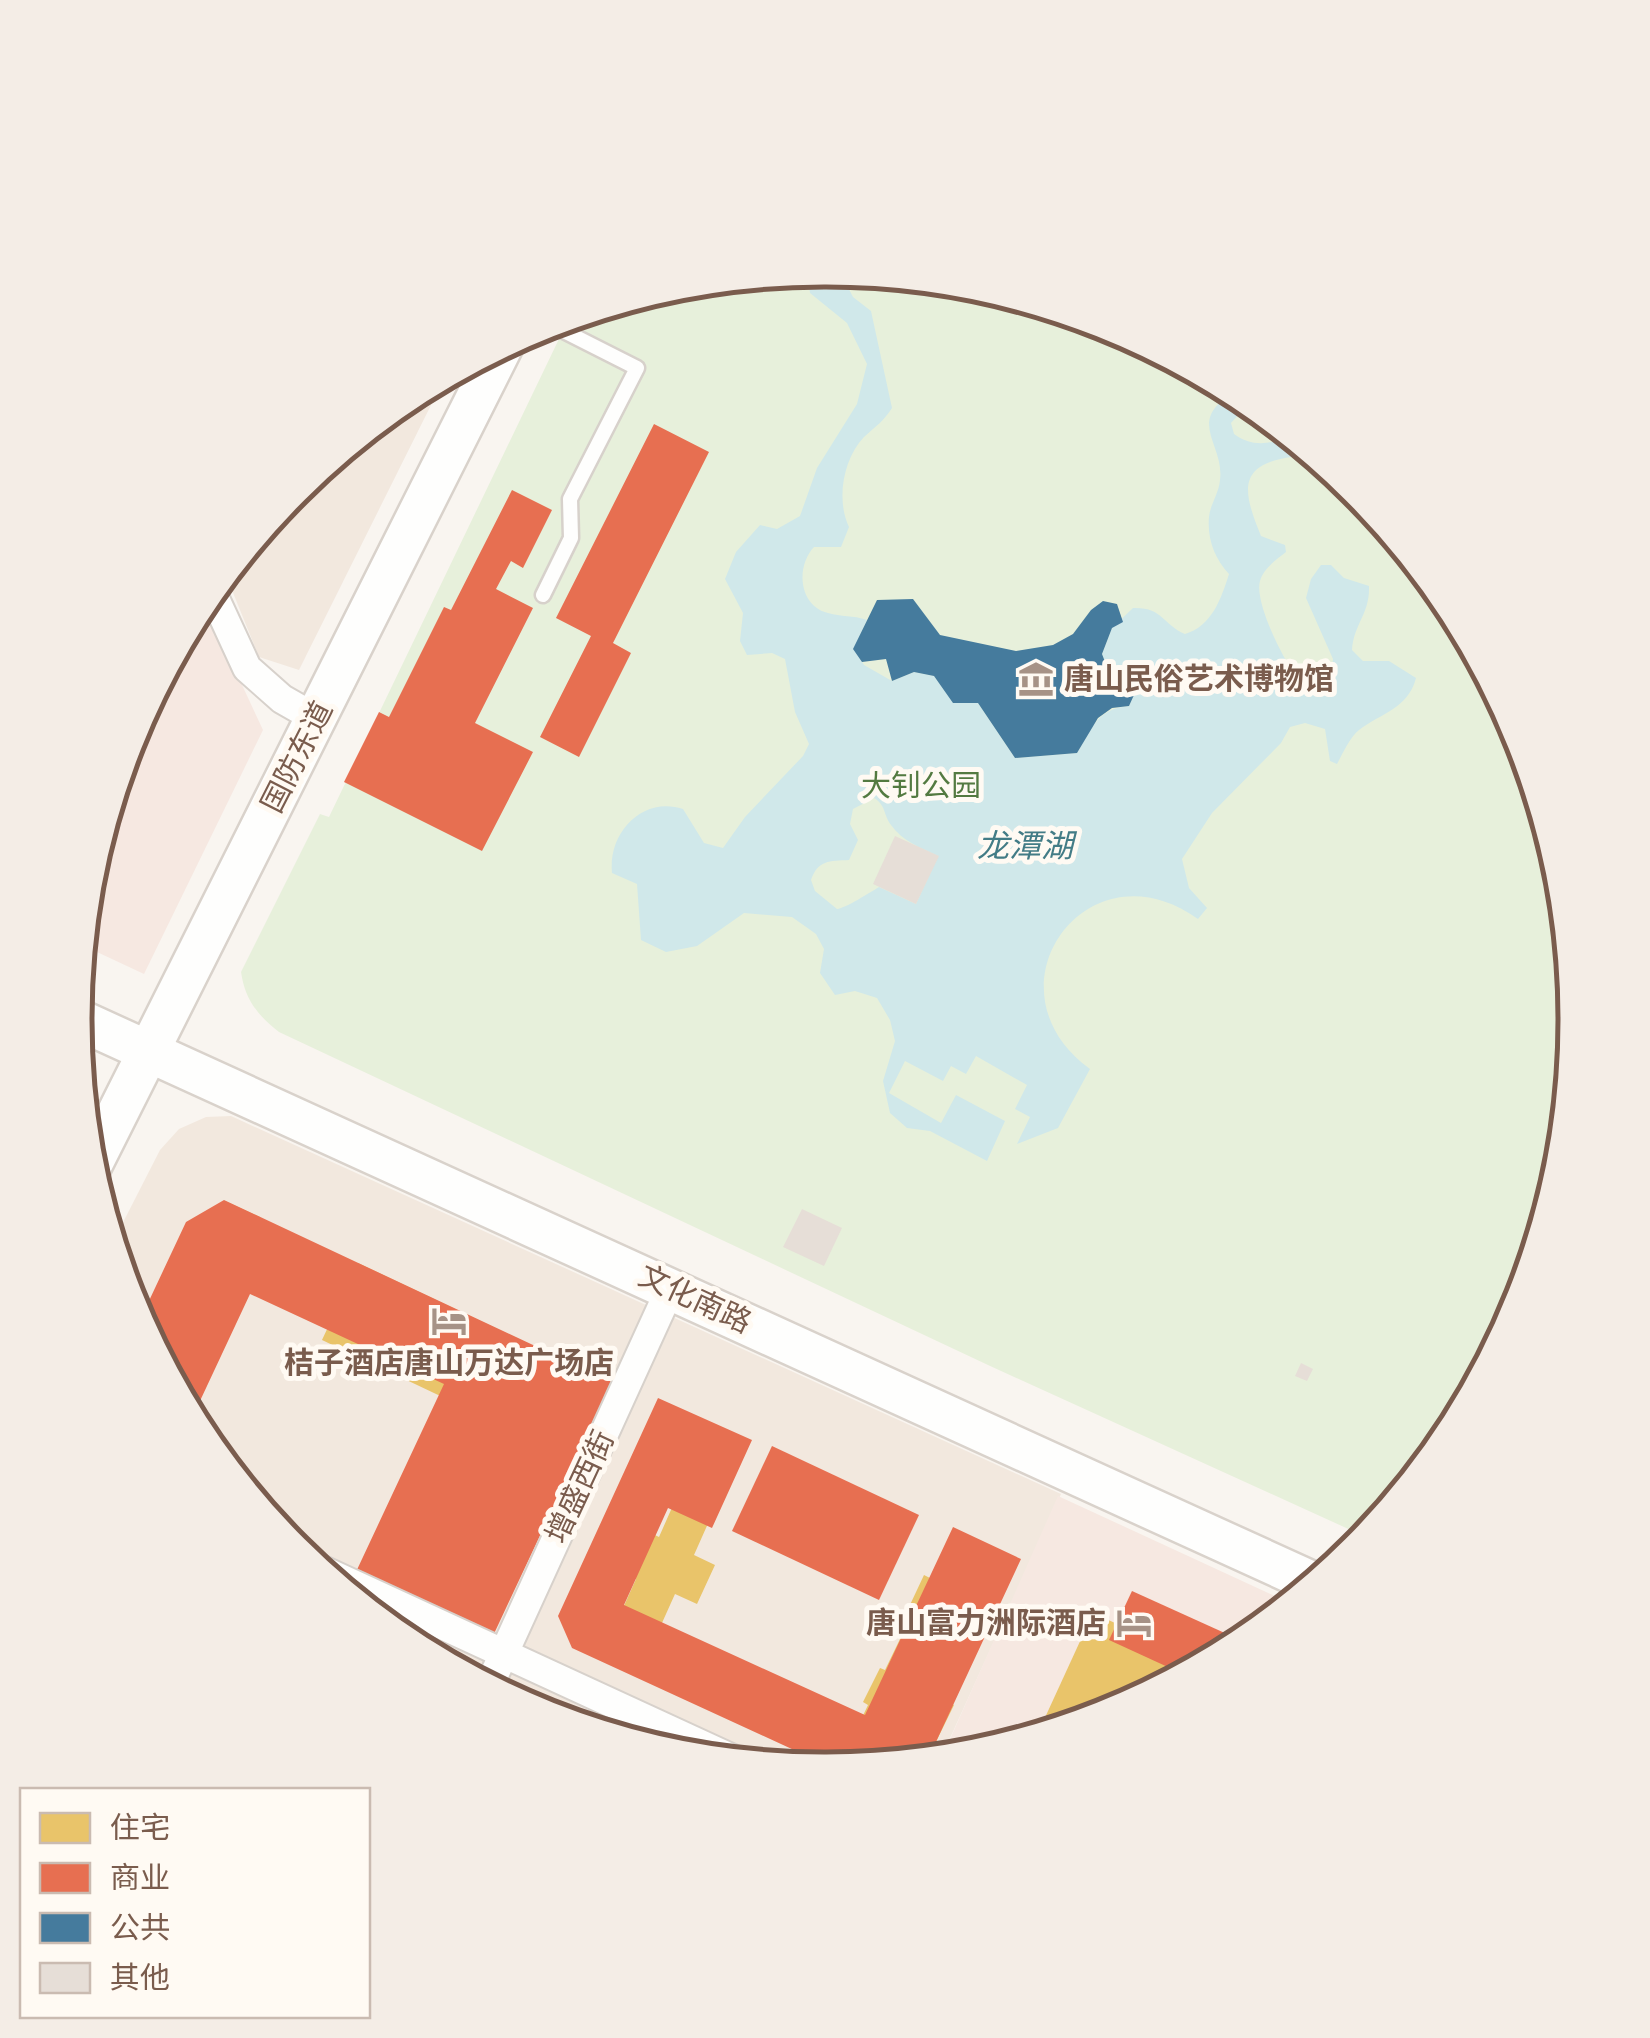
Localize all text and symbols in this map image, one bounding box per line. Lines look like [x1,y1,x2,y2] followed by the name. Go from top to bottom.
[1064,659,1334,698] place label: 唐山民俗艺术博物馆
[1017,660,1055,698] museum icon: 唐山民俗艺术博物馆
[252,694,341,819] street label: 国防东道
[861,766,981,805] park label: 大钊公园
[977,826,1078,866] water label: 龙潭湖
[633,1256,758,1342] street label: 文化南路
[430,1302,468,1340] hotel icon: 桔子酒店唐山万达广场店
[284,1343,614,1382] place label: 桔子酒店唐山万达广场店
[537,1424,623,1549] street label: 增盛西街
[866,1603,1106,1642] place label: 唐山富力洲际酒店
[1115,1604,1153,1642] hotel icon: 唐山富力洲际酒店
[20,1788,370,2018] legend
[110,1808,170,1847] text: 住宅
[110,1858,170,1897] text: 商业
[110,1908,170,1947] text: 公共
[110,1958,170,1997] text: 其他

